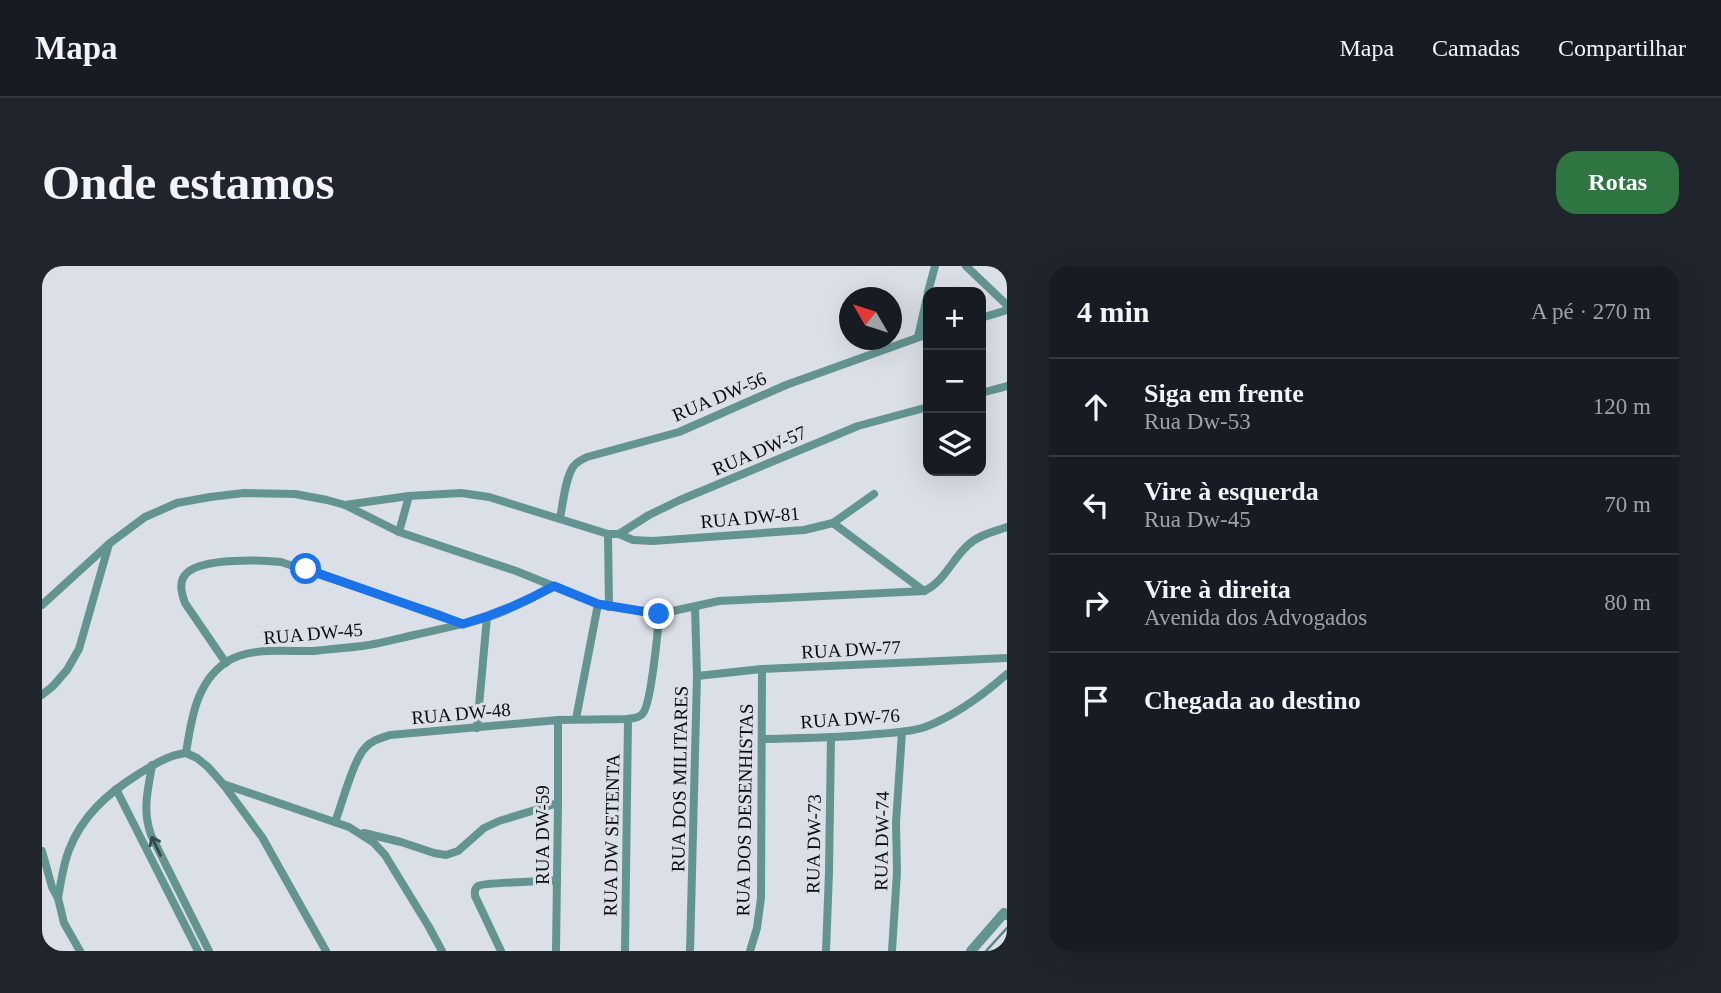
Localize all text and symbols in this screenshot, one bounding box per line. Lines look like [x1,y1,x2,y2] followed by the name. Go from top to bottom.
[35,30,118,66] text: Mapa
[1339,35,1394,61] text: Mapa
[1432,35,1520,61] text: Camadas
[1558,35,1686,61] text: Compartilhar
[1556,151,1679,214] button: Rotas
[42,155,335,210] text: Onde estamos
[839,287,902,350] north arrow
[923,287,986,476] map controls
[923,287,986,350] button: +
[1077,295,1150,328] text: 4 min
[1531,299,1651,324] text: A pé · 270 m
[923,350,986,413] button: −
[669,367,769,426] street label: RUA DW-56
[1144,379,1304,408] text: Siga em frente
[1077,388,1115,426] icon: ahead
[1593,394,1651,419] text: 120 m
[1144,409,1251,434] text: Rua Dw-53
[923,413,986,476] button: layers
[709,421,809,480] street label: RUA DW-57
[1144,477,1319,506] text: Vire à esquerda
[1077,486,1115,524] icon: left
[1604,492,1651,517] text: 70 m
[699,503,801,532] street label: RUA DW-81
[1144,507,1251,532] text: Rua Dw-45
[290,553,321,584] route start
[1144,575,1291,604] text: Vire à direita
[1077,584,1115,622] icon: right
[1604,590,1651,615] text: 80 m
[643,598,674,629] route end
[1144,605,1367,630] text: Avenida dos Advogados
[262,619,364,648] street label: RUA DW-45
[801,636,901,663] street label: RUA DW-77
[1077,682,1115,720] icon: arrive
[667,686,692,872] street label: RUA DOS MILITARES
[1144,686,1361,715] text: Chegada ao destino
[410,699,512,728] street label: RUA DW-48
[732,703,757,917] street label: RUA DOS DESENHISTAS
[800,705,901,732] street label: RUA DW-76
[600,753,623,917] street label: RUA DW SETENTA
[532,785,553,885] street label: RUA DW-59
[870,790,893,891] street label: RUA DW-74
[802,794,825,894] street label: RUA DW-73
[149,836,163,857] one-way arrow

